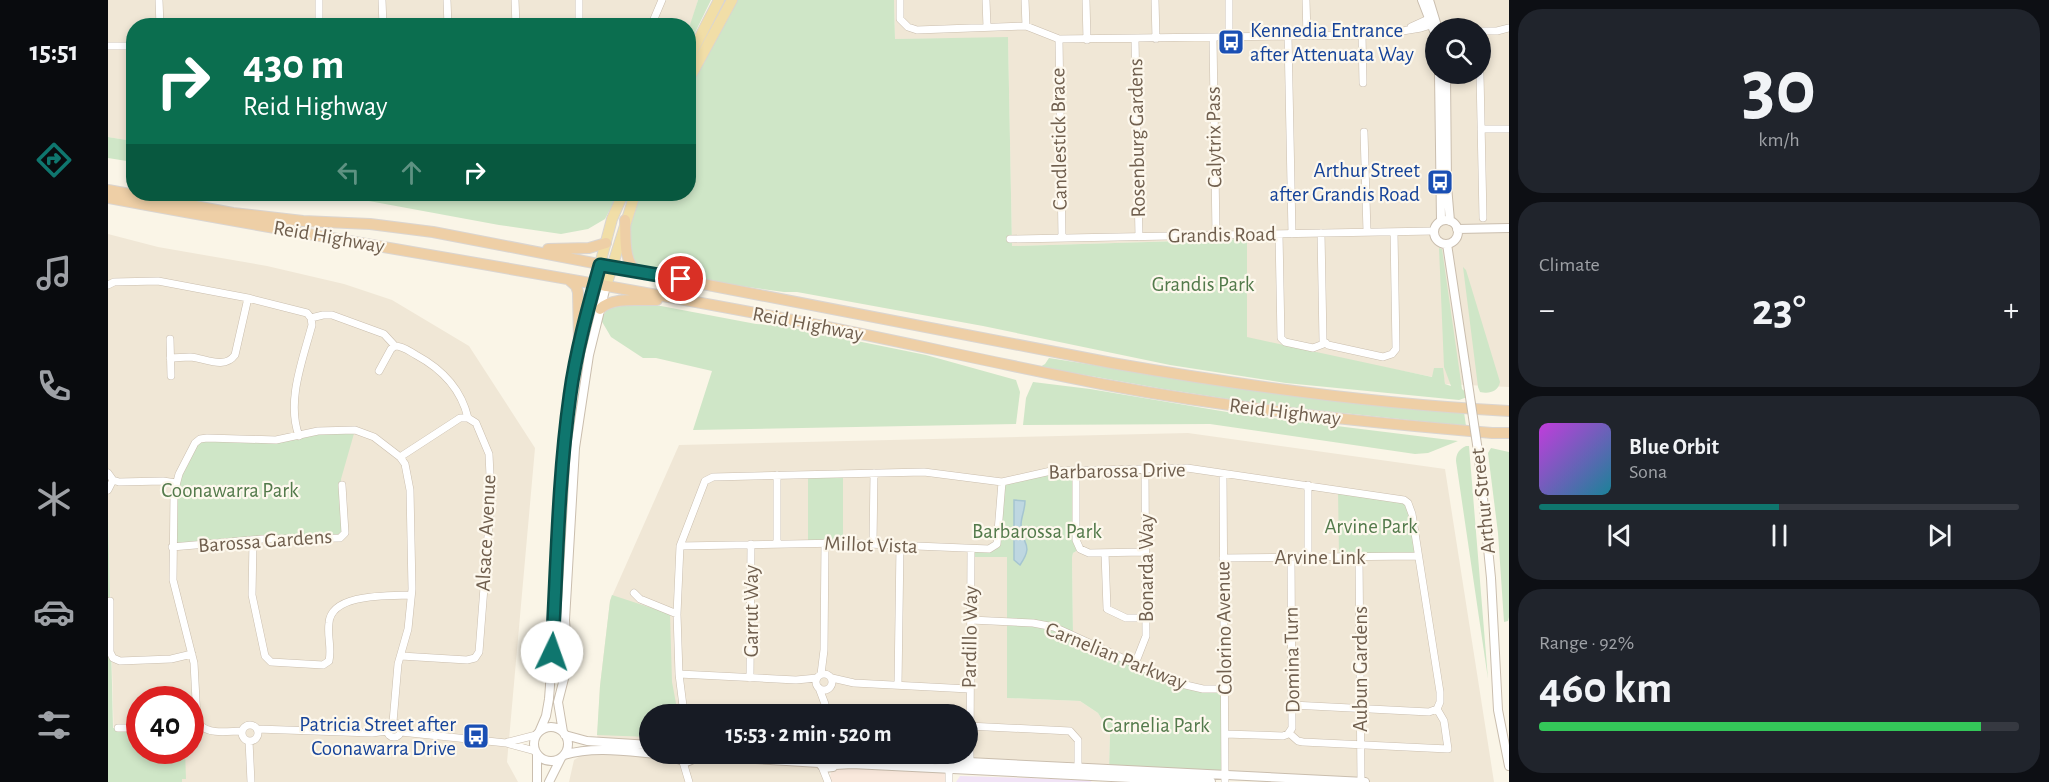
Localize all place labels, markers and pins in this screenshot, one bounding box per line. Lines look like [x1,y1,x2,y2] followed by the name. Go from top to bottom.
[1250,20,1414,65] place label: Kennedia Entrance after Attenuata Way
[1216,27,1246,57] bus stop icon: Kennedia Entrance after Attenuata Way
[1270,160,1420,205] place label: Arthur Street after Grandis Road
[1425,167,1455,197] bus stop icon: Arthur Street after Grandis Road
[655,253,706,304] pin
[299,714,456,759] place label: Patricia Street after Coonawarra Drive
[461,721,491,751] bus stop icon: Patricia Street after Coonawarra Drive

